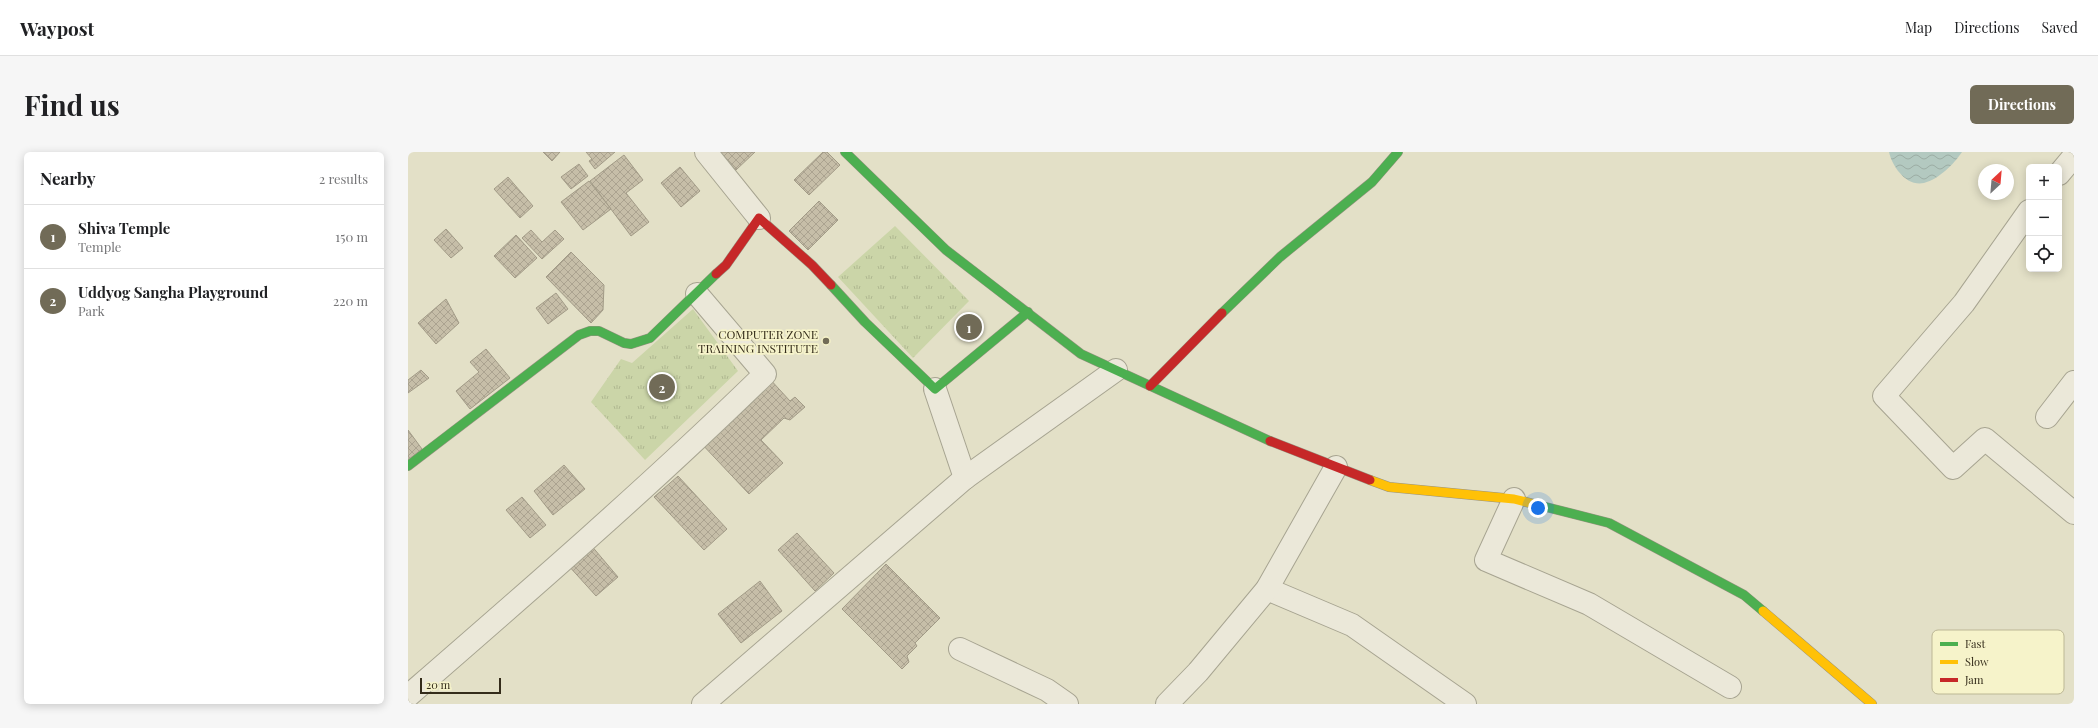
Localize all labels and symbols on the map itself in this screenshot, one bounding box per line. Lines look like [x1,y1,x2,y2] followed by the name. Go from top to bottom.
[1978,164,2014,200] north arrow
[956,312,982,342] pin: 1
[698,326,818,356] place label: COMPUTER ZONE TRAINING INSTITUTE
[821,336,831,346] marker: COMPUTER ZONE TRAINING INSTITUTE
[649,372,675,402] pin: 2
[1528,498,1548,518] your location
[1932,630,2064,694] legend
[1965,636,1985,651] text: Fast
[1965,654,1989,669] text: Slow
[1964,672,1984,687] text: Jam
[420,676,501,695] scale bar

